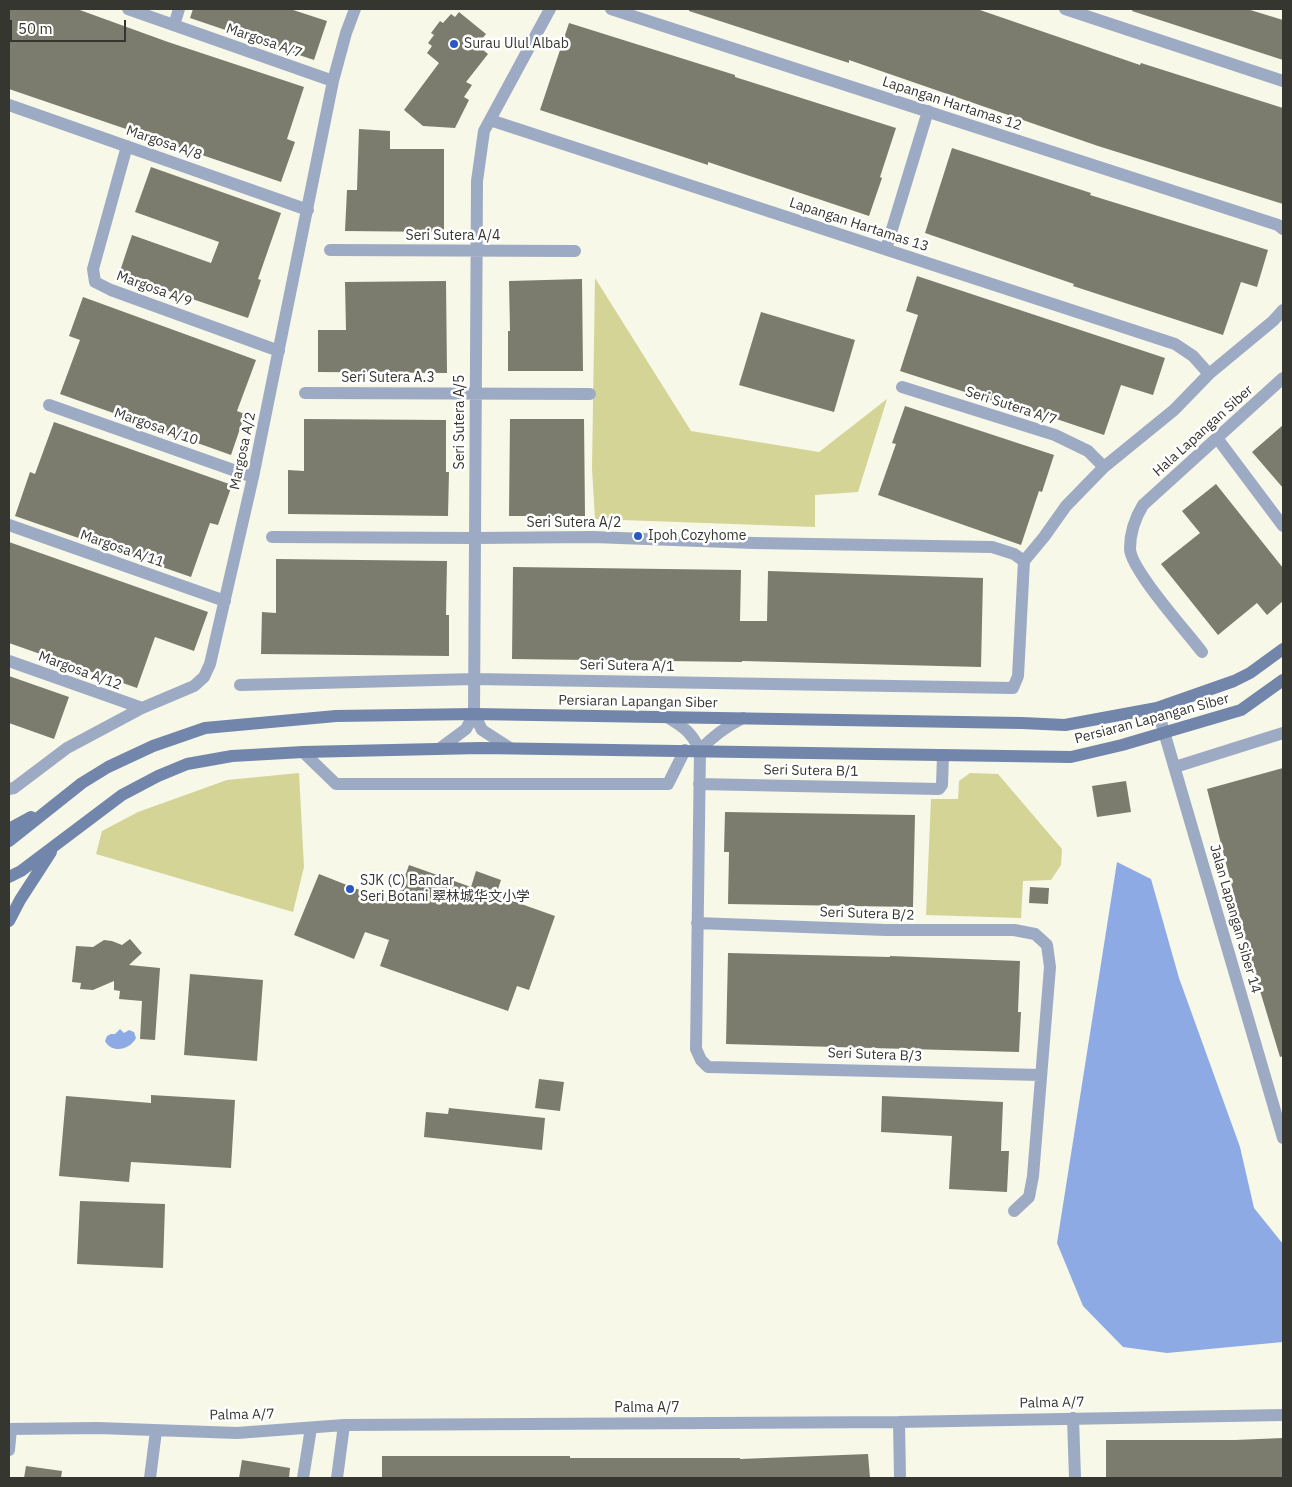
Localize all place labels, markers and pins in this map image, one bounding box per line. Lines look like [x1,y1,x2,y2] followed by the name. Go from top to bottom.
[464,36,569,52] place label: Surau Ulul Albab
[448,38,460,50] marker: Surau Ulul Albab
[648,528,746,544] place label: Ipoh Cozyhome
[632,530,644,542] marker: Ipoh Cozyhome
[360,873,530,906] place label: SJK (C) Bandar Seri Botani 翠林城华文小学
[344,883,356,895] marker: SJK (C) Bandar Seri Botani 翠林城华文小学

